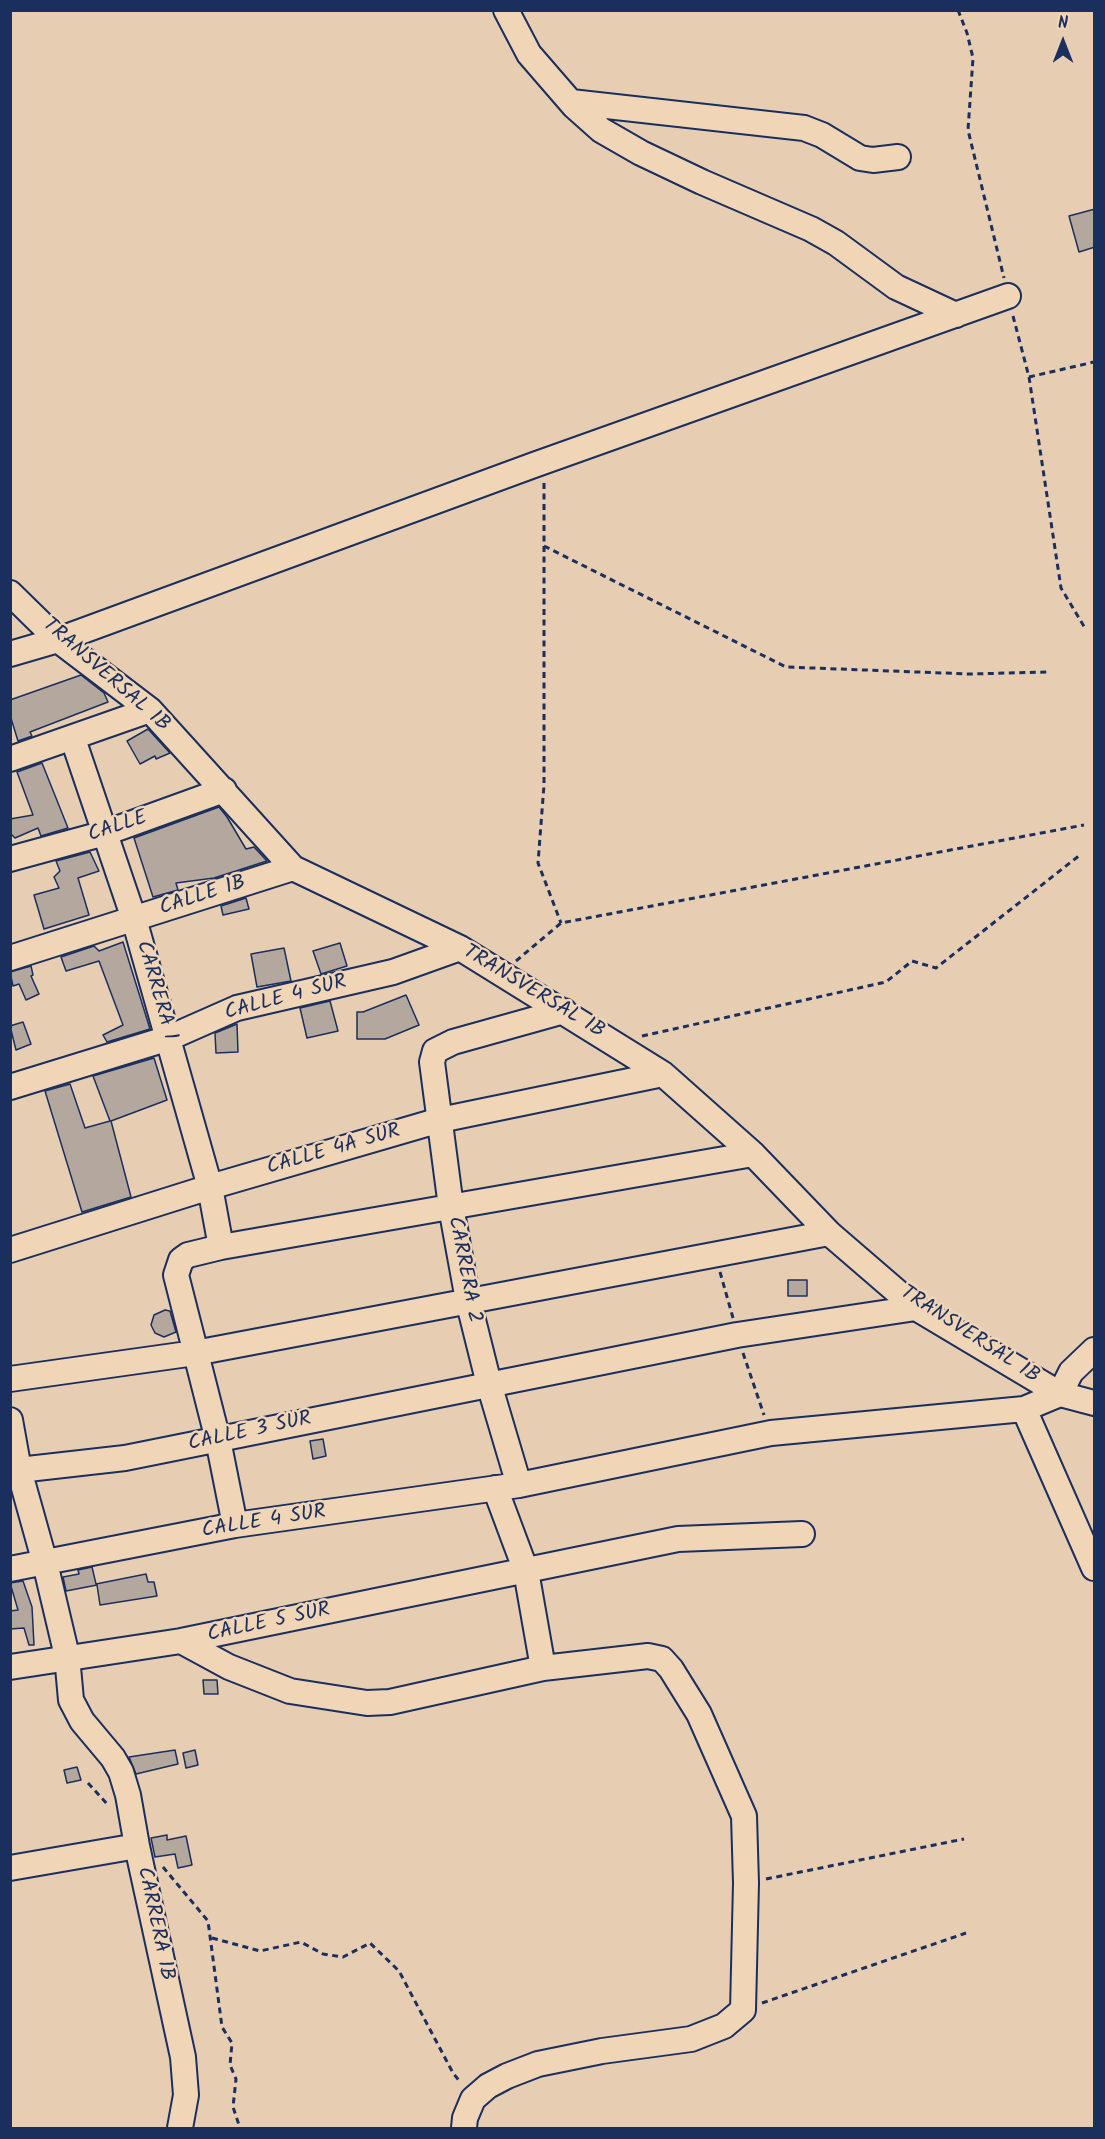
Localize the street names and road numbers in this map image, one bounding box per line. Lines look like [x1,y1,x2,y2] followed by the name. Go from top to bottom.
[36,614,174,738] street label: TRANSVERSAL 1B
[85,807,151,849] street label: CALLE
[157,871,249,923] street label: CALLE 1B
[129,938,181,1044] street label: CARRERA 1
[457,941,609,1045] street label: TRANSVERSAL 1B
[222,971,350,1027] street label: CALLE 4 SUR
[264,1120,404,1182] street label: CALLE 4A SUR
[440,1215,486,1325] street label: CARRERA 2
[895,1282,1043,1390] street label: TRANSVERSAL 1B
[186,1408,314,1458] street label: CALLE 3 SUR
[200,1501,328,1545] street label: CALLE 4 SUR
[205,1599,333,1649] street label: CALLE 5 SUR
[130,1865,178,1983] street label: CARRERA 1B

